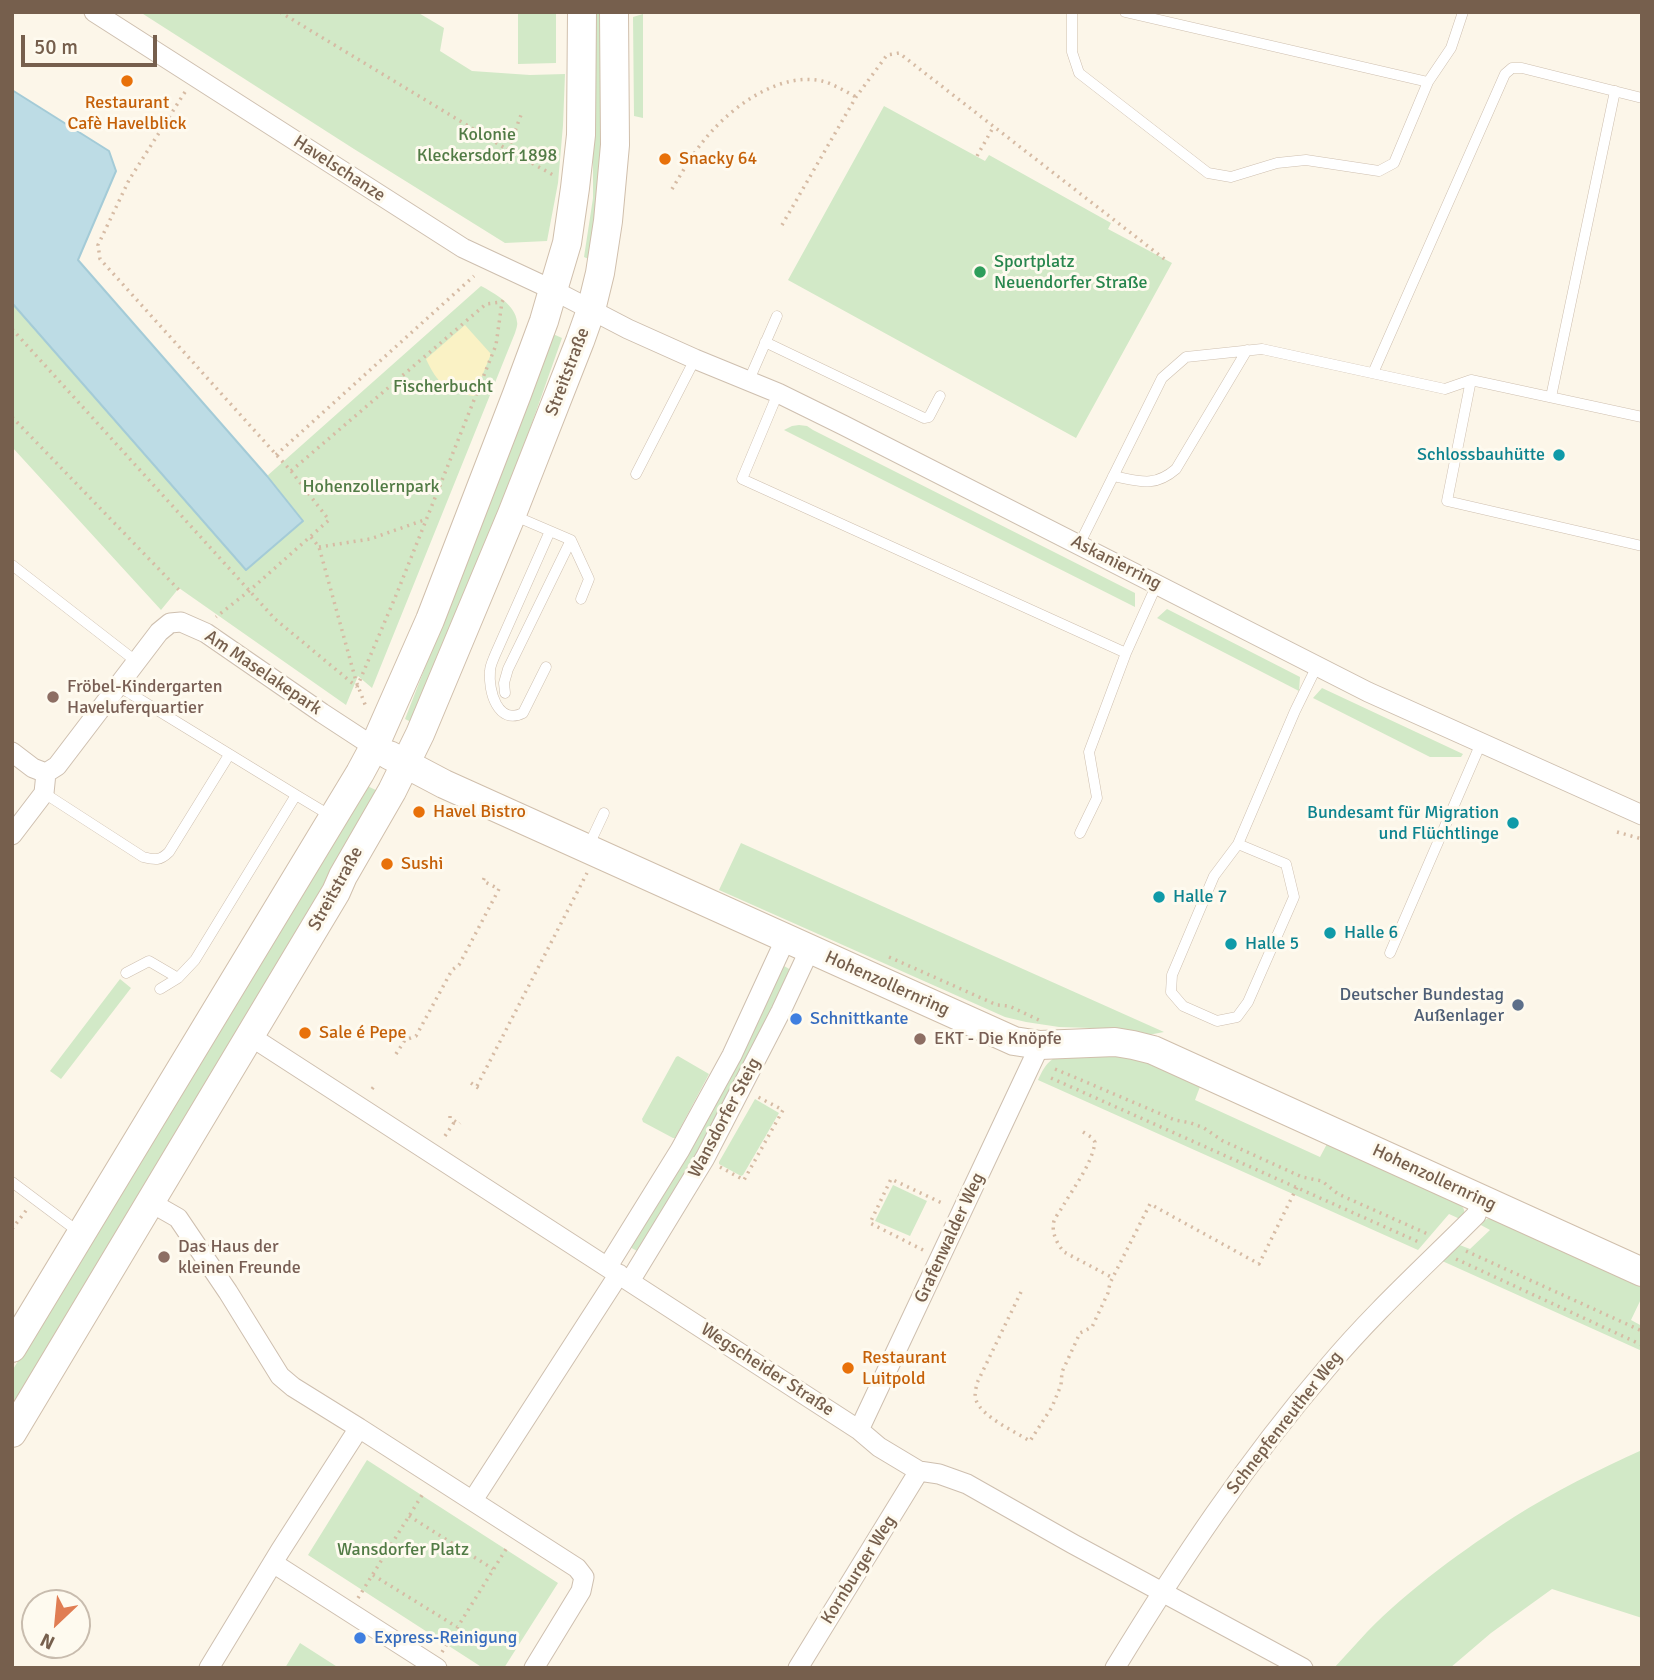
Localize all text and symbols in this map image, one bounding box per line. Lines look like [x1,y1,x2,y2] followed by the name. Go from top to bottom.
[24,21,161,65] scale bar
[34,34,78,60] text: 50 m
[119,73,135,89] marker: Restaurant Cafè Havelblick
[67,92,187,134] place label: Restaurant Cafè Havelblick
[417,124,557,166] park label: Kolonie Kleckersdorf 1898
[289,131,389,207] street label: Havelschanze
[679,148,757,170] place label: Snacky 64
[657,151,673,167] marker: Snacky 64
[994,251,1148,294] place label: Sportplatz Neuendorfer Straße
[972,264,988,280] marker: Sportplatz Neuendorfer Straße
[541,325,595,419] street label: Streitstraße
[393,376,493,398] park label: Fischerbucht
[1417,444,1545,466] place label: Schlossbauhütte
[1551,447,1567,463] marker: Schlossbauhütte
[302,476,440,498] park label: Hohenzollernpark
[1067,531,1165,595] street label: Askanierring
[200,626,326,720] street label: Am Maselakepark
[67,676,223,718] place label: Fröbel-Kindergarten Haveluferquartier
[45,689,61,705] marker: Fröbel-Kindergarten Haveluferquartier
[433,801,526,823] place label: Havel Bistro
[1307,802,1499,844] place label: Bundesamt für Migration und Flüchtlinge
[411,804,427,820] marker: Havel Bistro
[1505,815,1521,831] marker: Bundesamt für Migration und Flüchtlinge
[304,843,368,935] street label: Streitstraße
[401,853,443,875] place label: Sushi
[379,856,395,872] marker: Sushi
[1173,886,1227,908] place label: Halle 7
[1151,889,1167,905] marker: Halle 7
[1344,922,1398,944] place label: Halle 6
[1322,925,1338,941] marker: Halle 6
[1245,933,1299,955] place label: Halle 5
[1223,936,1239,952] marker: Halle 5
[821,947,953,1021] street label: Hohenzollernring
[1340,984,1504,1026] place label: Deutscher Bundestag Außenlager
[1510,997,1526,1013] marker: Deutscher Bundestag Außenlager
[810,1008,909,1030] place label: Schnittkante
[788,1011,804,1027] marker: Schnittkante
[319,1022,406,1044] place label: Sale é Pepe
[297,1025,313,1041] marker: Sale é Pepe
[934,1028,1062,1050] place label: EKT - Die Knöpfe
[912,1031,928,1047] marker: EKT - Die Knöpfe
[684,1054,766,1182] street label: Wansdorfer Steig
[1369,1140,1499,1216] street label: Hohenzollernring
[910,1170,990,1306] street label: Grafenwalder Weg
[178,1236,301,1278] place label: Das Haus der kleinen Freunde
[156,1249,172,1265] marker: Das Haus der kleinen Freunde
[696,1319,838,1421] street label: Wegscheider Straße
[862,1347,946,1390] place label: Restaurant Luitpold
[1223,1347,1347,1499] street label: Schnepfenreuther Weg
[840,1360,856,1376] marker: Restaurant Luitpold
[817,1512,901,1628] street label: Kornburger Weg
[337,1539,469,1561] park label: Wansdorfer Platz
[21,1589,91,1659] north arrow
[36,1627,59,1655] text: N
[374,1627,517,1649] place label: Express-Reinigung
[352,1630,368,1646] marker: Express-Reinigung

